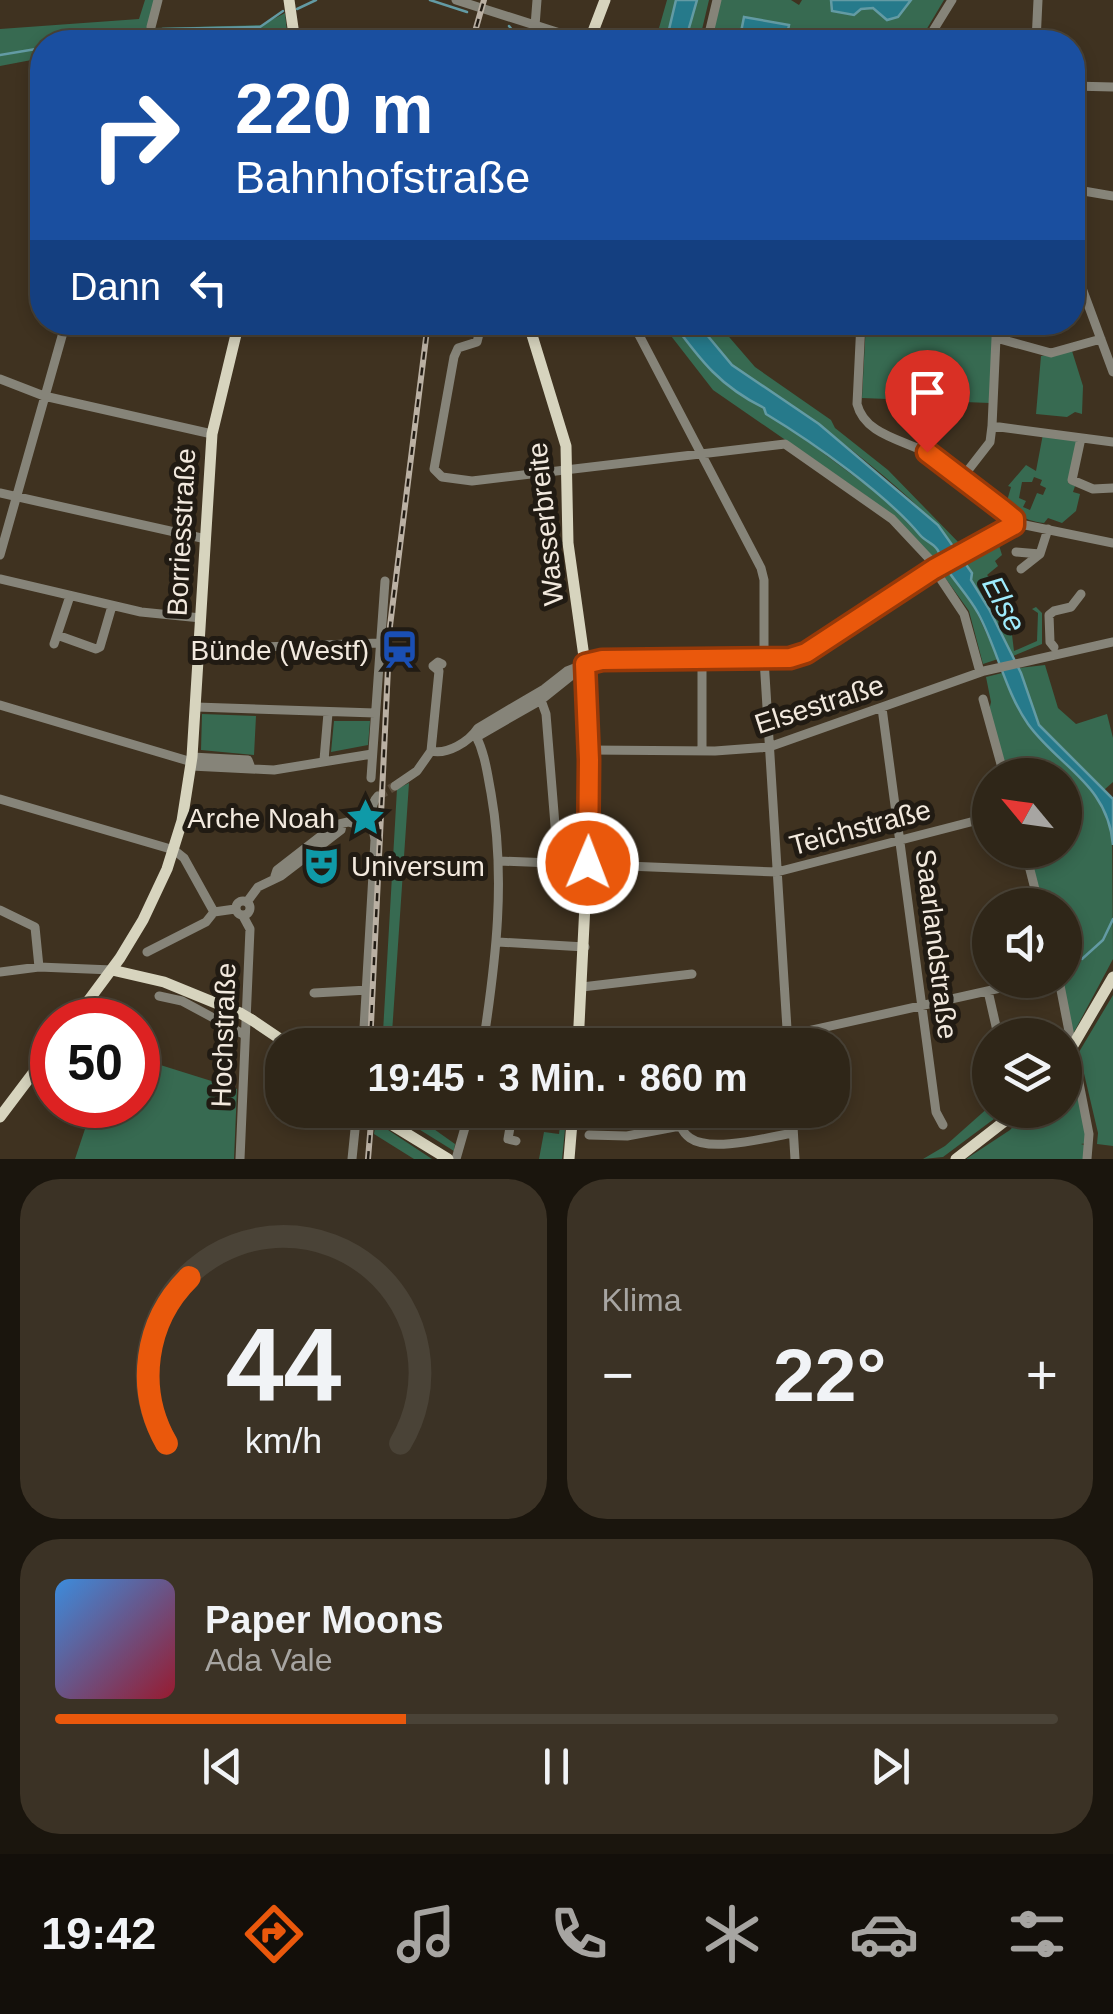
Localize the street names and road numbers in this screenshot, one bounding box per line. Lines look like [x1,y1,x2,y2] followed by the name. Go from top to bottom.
[522,441,569,607] street label: Wasserbreite
[162,447,201,617] street label: Borriesstraße
[751,669,888,740] street label: Elsestraße
[786,794,934,861] street label: Teichstraße
[909,847,964,1041] street label: Saarlandstraße
[205,962,242,1108] street label: Hochstraße

